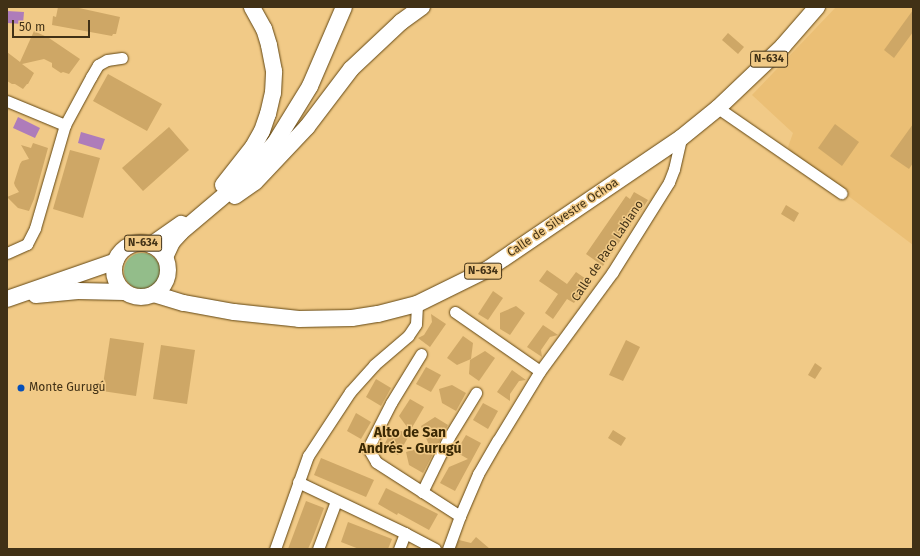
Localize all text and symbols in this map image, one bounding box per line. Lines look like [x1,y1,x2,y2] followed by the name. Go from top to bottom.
[14,12,92,38] scale bar
[19,20,45,34] text: 50 m
[750,50,788,68] road number: N-634
[505,175,621,261] street label: Calle de Silvestre Ochoa
[569,198,647,304] street label: Calle de Paco Labiano
[124,234,162,252] road number: N-634
[464,262,502,280] road number: N-634
[29,381,106,395] place label: Monte Gurugú
[16,383,26,393] marker: Monte Gurugú
[359,425,461,458] district label: Alto de San Andrés - Gurugú

